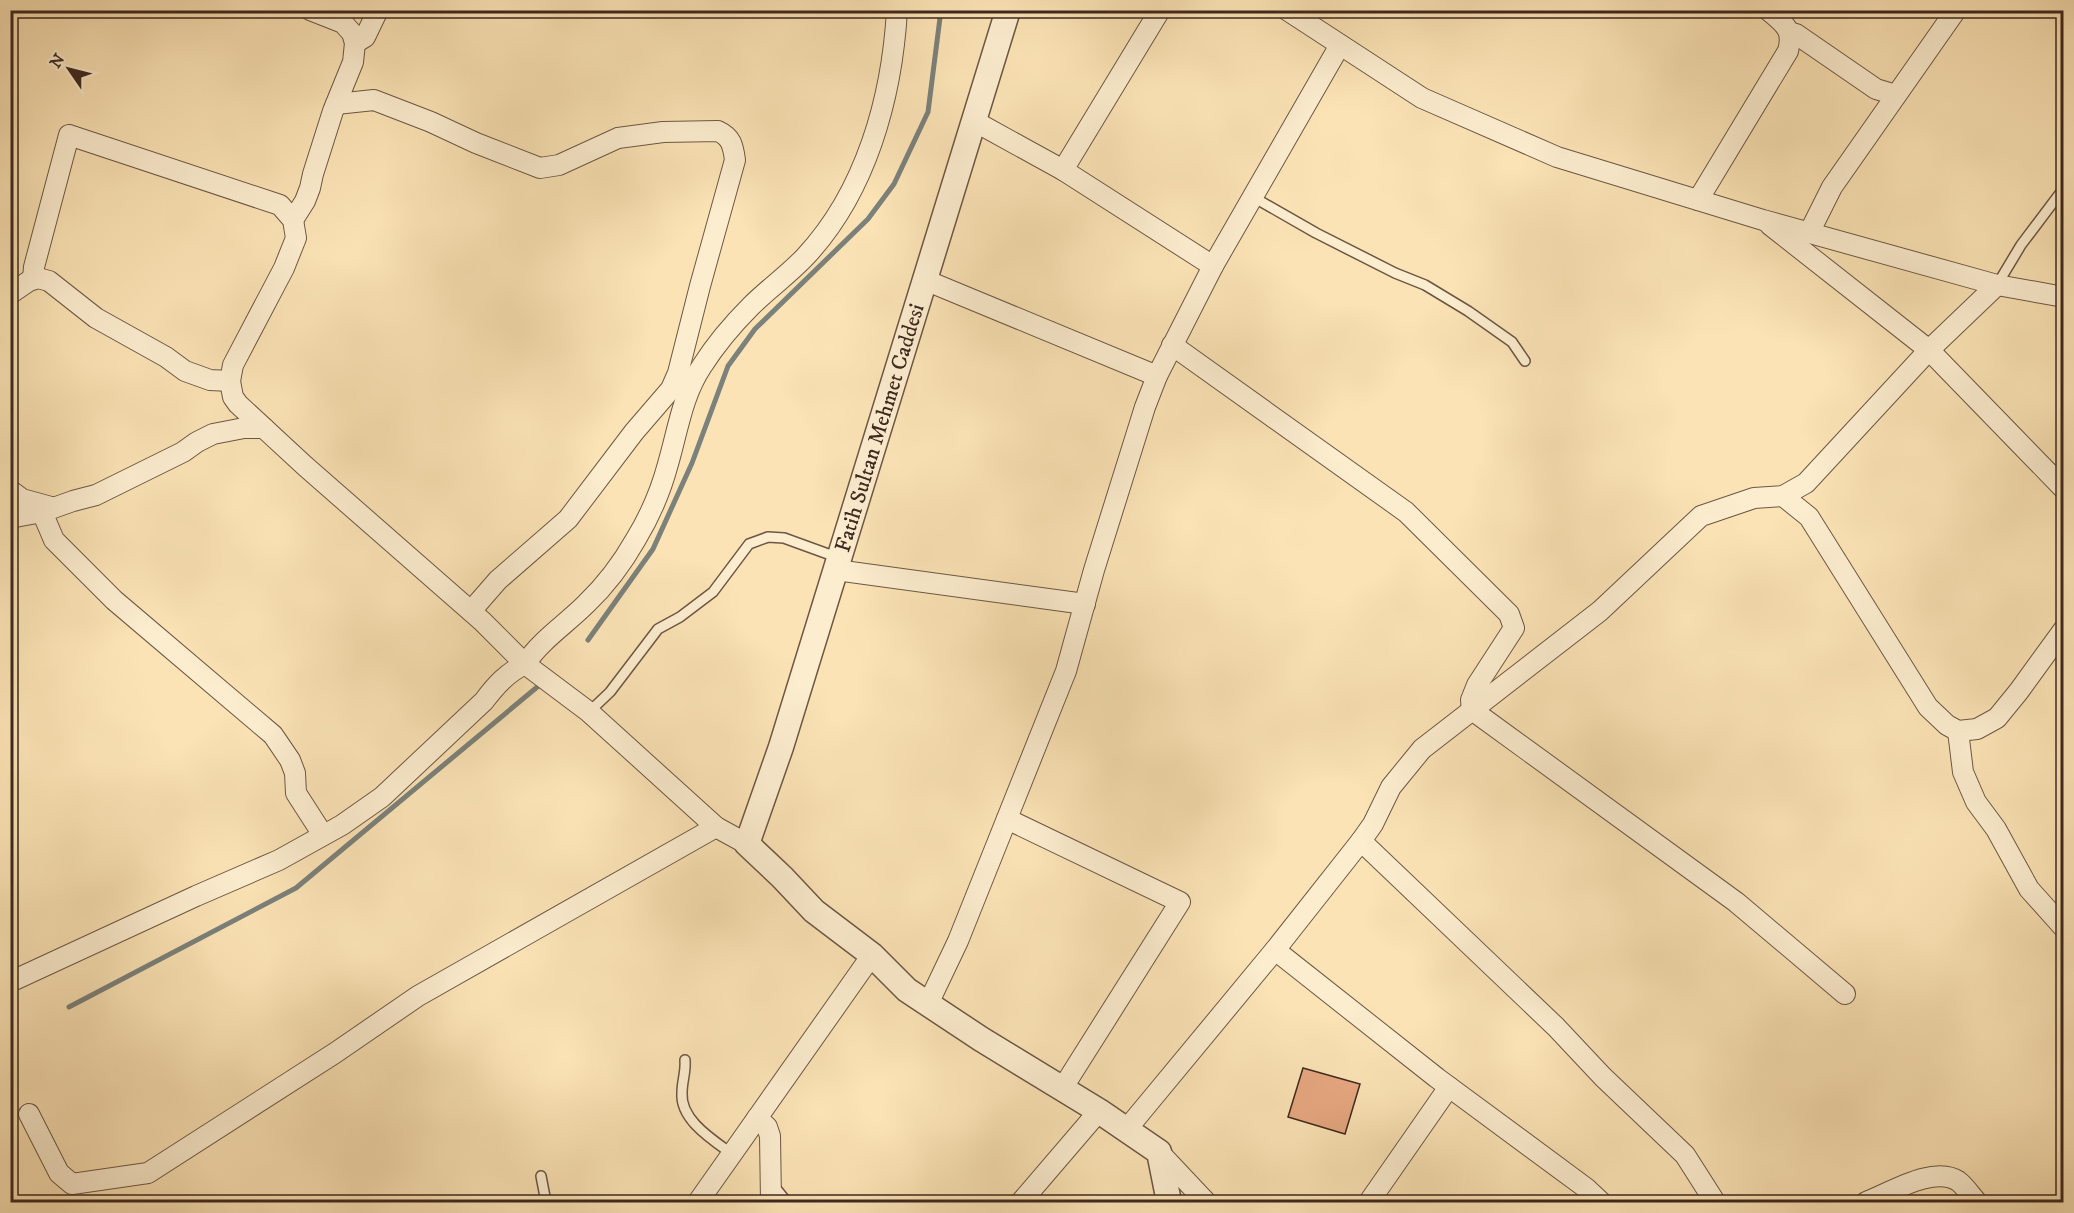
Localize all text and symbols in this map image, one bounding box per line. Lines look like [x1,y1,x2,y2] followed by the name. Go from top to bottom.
[39,39,99,99] north arrow
[46,50,69,72] text: N
[829,301,931,555] street label: Fatih Sultan Mehmet Caddesi

